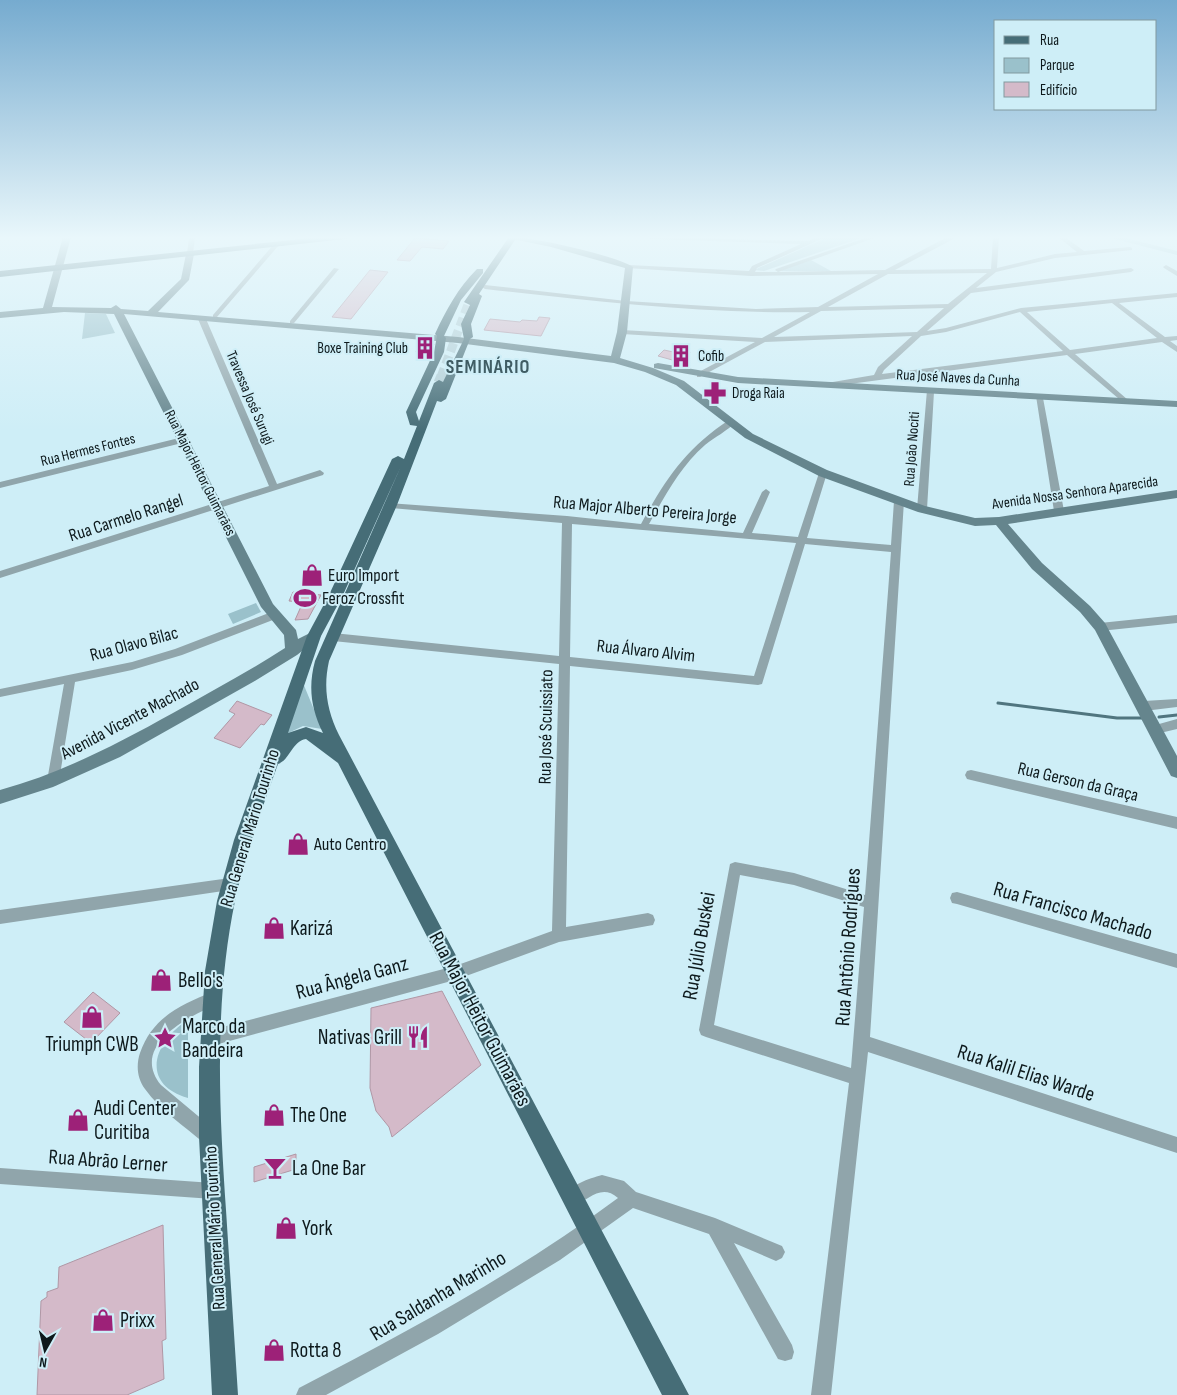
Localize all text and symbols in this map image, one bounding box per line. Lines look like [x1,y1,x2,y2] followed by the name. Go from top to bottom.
[994,20,1157,110] legend
[1040,31,1059,50] text: Rua
[1040,56,1075,75] text: Parque
[1040,81,1077,100] text: Edifício
[412,335,438,361] building icon: Boxe Training Club
[317,339,408,358] place label: Boxe Training Club
[668,343,694,369] building icon: Cofib
[698,347,724,366] place label: Cofib
[222,348,278,448] street label: Travessa José Surugi
[446,356,530,379] district label: SEMINÁRIO
[896,365,1021,391] street label: Rua José Naves da Cunha
[702,380,728,406] pharmacy icon: Droga Raia
[732,384,785,403] place label: Droga Raia
[160,407,240,539] street label: Rua Major Heitor Guimarães
[900,411,924,487] street label: Rua João Nociti
[39,429,137,471] street label: Rua Hermes Fontes
[990,472,1159,514] street label: Avenida Nossa Senhora Aparecida
[66,490,186,546] street label: Rua Carmelo Rangel
[552,492,738,528] street label: Rua Major Alberto Pereira Jorge
[299,562,325,588] shop icon: Euro Import
[328,565,400,586] place label: Euro Import
[292,585,318,611] sports icon: Feroz Crossfit
[322,588,405,609] place label: Feroz Crossfit
[87,622,181,666] street label: Rua Olavo Bilac
[596,635,696,667] street label: Rua Álvaro Alvim
[534,669,558,785] street label: Rua José Scuissiato
[56,674,203,765] street label: Avenida Vicente Machado
[216,747,284,909] street label: Rua General Mário Tourinho
[1016,758,1140,806] street label: Rua Gerson da Graça
[285,831,311,857] shop icon: Auto Centro
[313,834,386,855] place label: Auto Centro
[830,867,866,1027] street label: Rua Antônio Rodrigues
[991,876,1155,946] street label: Rua Francisco Machado
[677,890,721,1002] street label: Rua Júlio Buskei
[261,915,287,941] shop icon: Karizá
[290,916,333,941] place label: Karizá
[423,927,537,1111] street label: Rua Major Heitor Guimarães
[293,951,411,1005] street label: Rua Ângela Ganz
[148,967,174,993] shop icon: Bello's
[178,968,223,993] place label: Bello's
[79,1004,105,1030] shop icon: Triumph CWB
[182,1014,245,1063] place label: Marco da Bandeira
[405,1024,431,1050] restaurant icon: Nativas Grill
[152,1025,178,1051] place icon: Marco da Bandeira
[318,1025,402,1050] place label: Nativas Grill
[45,1032,139,1057] place label: Triumph CWB
[954,1039,1098,1107] street label: Rua Kalil Elias Warde
[93,1096,176,1145] place label: Audi Center Curitiba
[261,1102,287,1128] shop icon: The One
[290,1103,347,1128] place label: The One
[65,1107,91,1133] shop icon: Audi Center Curitiba
[48,1144,168,1178] street label: Rua Abrão Lerner
[200,1146,230,1310] street label: Rua General Mário Tourinho
[262,1155,288,1181] bar icon: La One Bar
[292,1156,366,1181] place label: La One Bar
[273,1215,299,1241] shop icon: York
[302,1216,332,1241] place label: York
[365,1246,511,1346] street label: Rua Saldanha Marinho
[90,1307,116,1333] shop icon: Prixx
[120,1308,155,1333] place label: Prixx
[20,1325,70,1375] north arrow
[261,1337,287,1363] shop icon: Rotta 8
[290,1338,341,1363] place label: Rotta 8
[38,1353,48,1371] text: N

